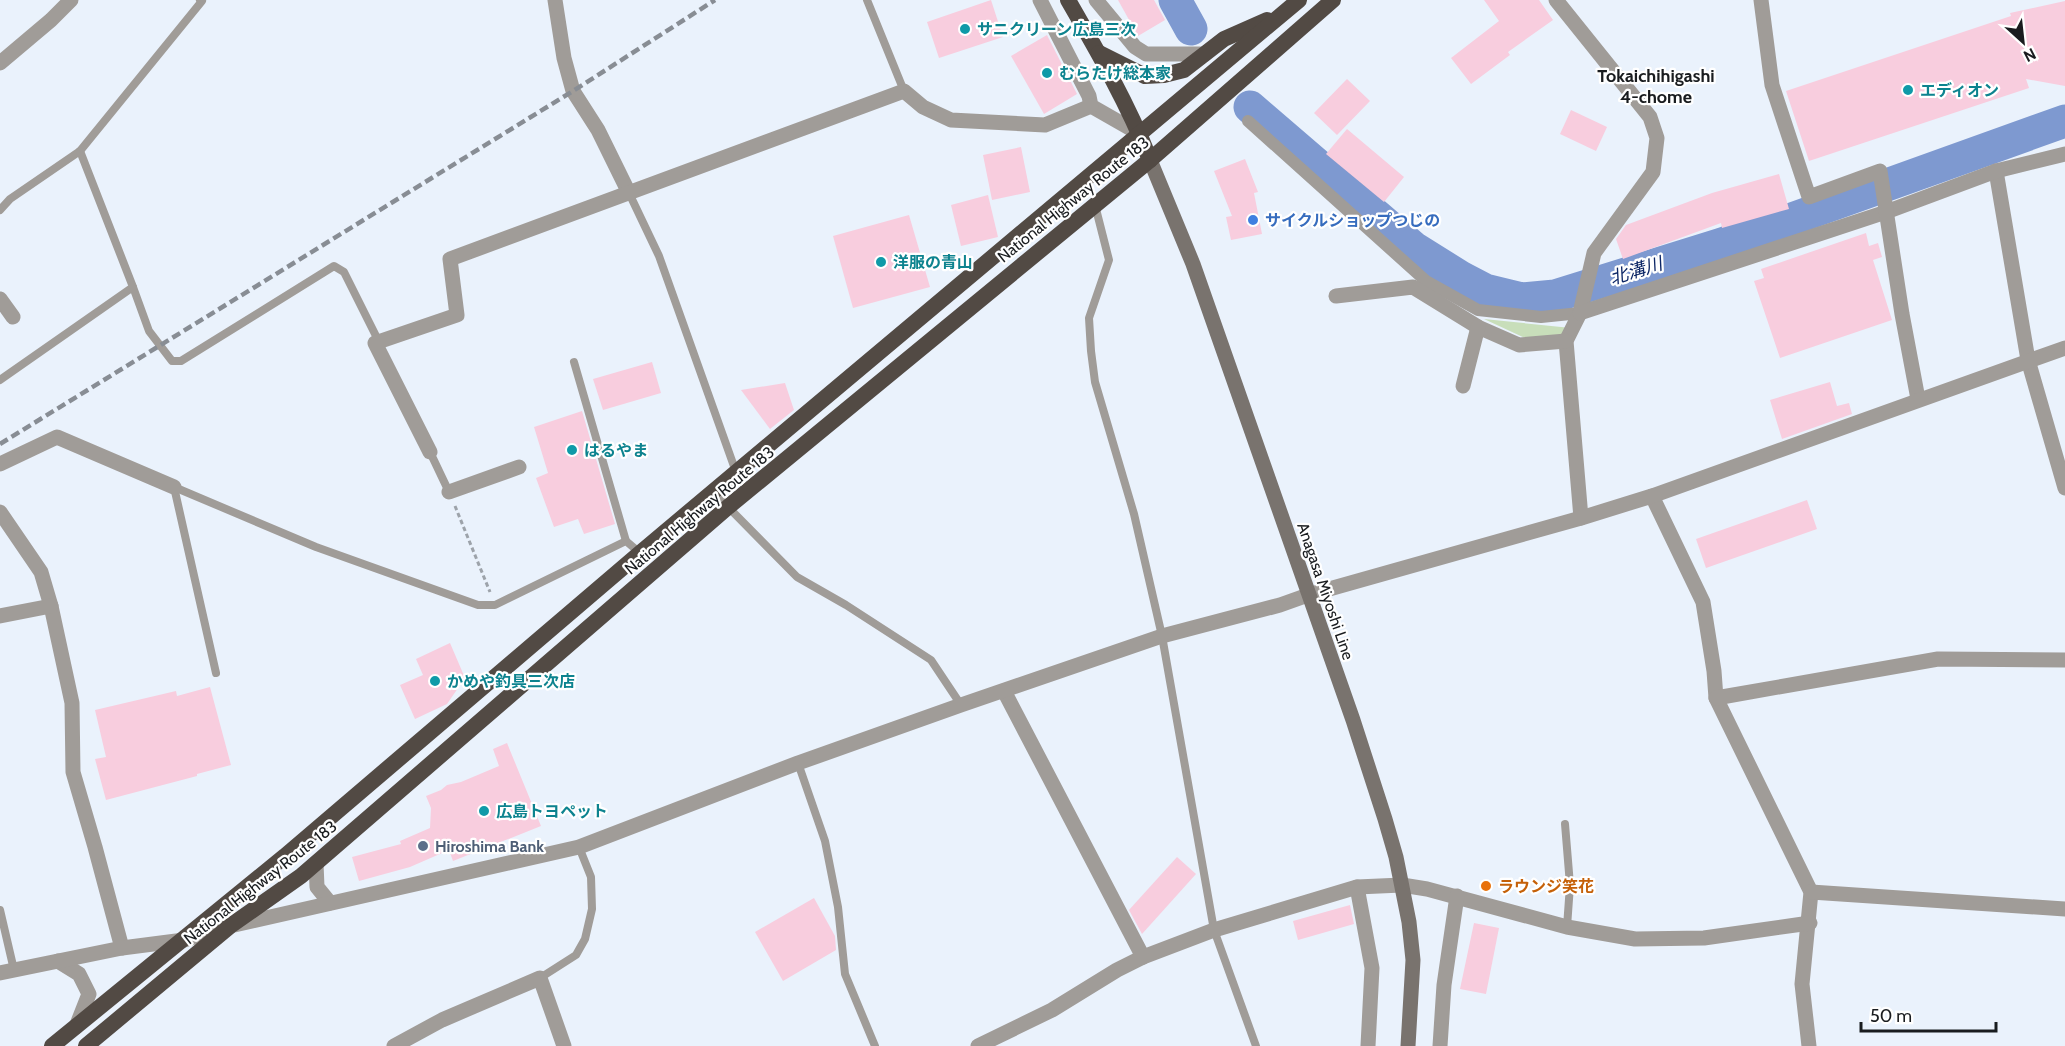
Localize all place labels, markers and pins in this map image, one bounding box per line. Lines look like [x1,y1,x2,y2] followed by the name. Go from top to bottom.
[977,20,1136,39] place label: サニクリーン広島三次
[958,22,972,36] marker: サニクリーン広島三次
[1059,64,1171,83] place label: むらたけ総本家
[1040,66,1054,80] marker: むらたけ総本家
[1920,81,1999,100] place label: エディオン
[1901,83,1915,97] marker: エディオン
[1265,211,1440,230] place label: サイクルショップつじの
[1246,213,1260,227] marker: サイクルショップつじの
[893,253,973,272] place label: 洋服の青山
[874,255,888,269] marker: 洋服の青山
[584,441,648,460] place label: はるやま
[565,443,579,457] marker: はるやま
[447,672,575,691] place label: かめや釣具三次店
[428,674,442,688] marker: かめや釣具三次店
[496,802,608,821] place label: 広島トヨペット
[477,804,491,818] marker: 広島トヨペット
[435,837,544,856] place label: Hiroshima Bank
[416,839,430,853] marker: Hiroshima Bank
[1498,877,1594,896] place label: ラウンジ笑花
[1479,879,1493,893] marker: ラウンジ笑花

